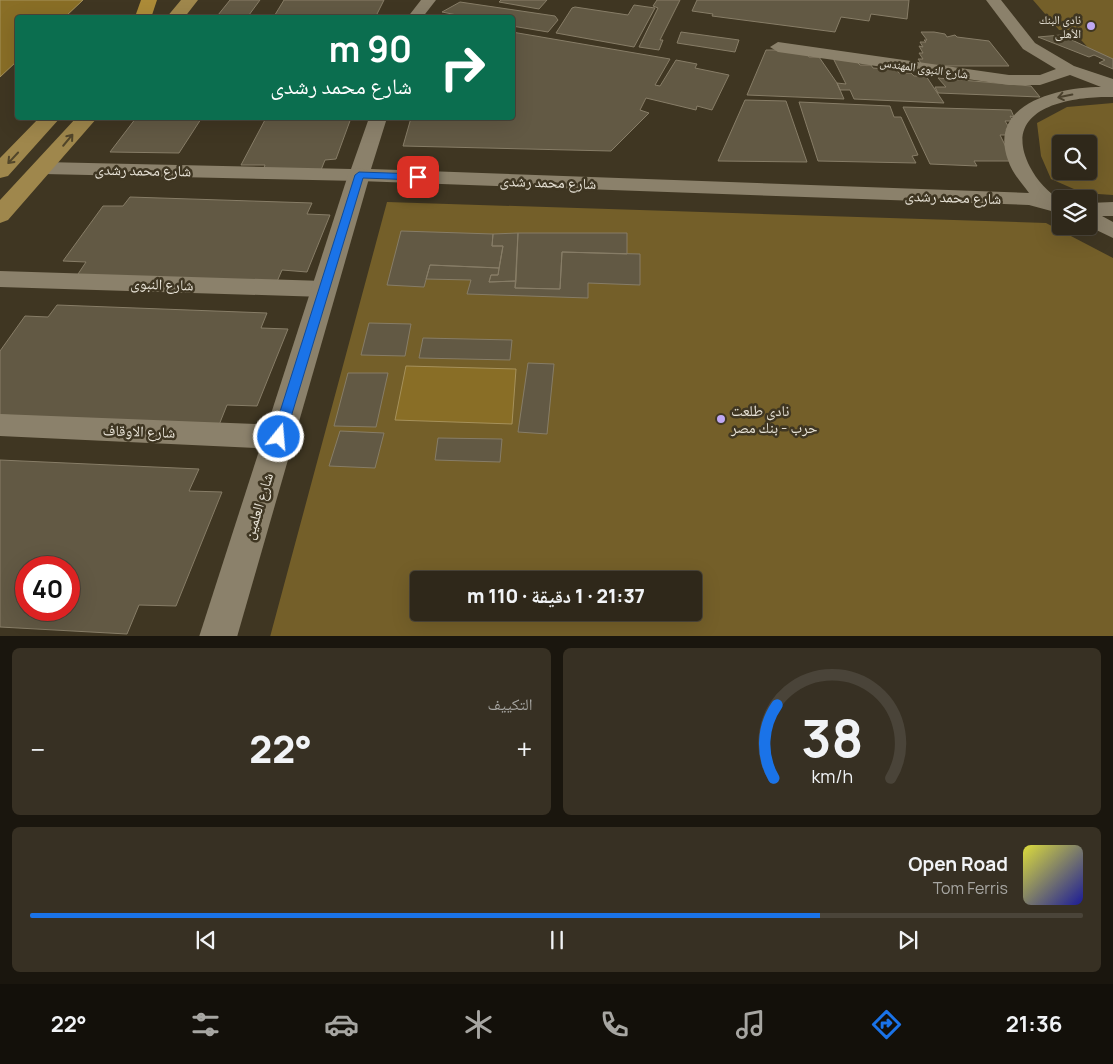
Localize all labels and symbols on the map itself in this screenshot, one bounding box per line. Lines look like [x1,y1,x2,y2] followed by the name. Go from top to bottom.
[1039,11,1081,42] place label: نادى البنك الأهلى
[1085,20,1097,32] marker: نادى البنك الأهلى
[879,53,970,83] street label: شارع النبوى المهندس
[1057,92,1073,101] one-way arrow
[62,133,74,146] one-way arrow
[7,151,19,164] one-way arrow
[397,156,439,198] pin
[94,159,192,181] street label: شارع محمد رشدى
[499,170,597,194] street label: شارع محمد رشدى
[904,185,1002,209] street label: شارع محمد رشدى
[130,272,194,296] street label: شارع النبوى
[730,400,818,438] place label: نادى طلعت حرب - بنك مصر
[252,410,304,462] position arrow
[715,413,727,425] marker: نادى طلعت حرب - بنك مصر
[102,419,176,443] street label: شارع الاوقاف
[238,470,278,542] street label: شارع العلمين
[15,556,80,621] speed limit sign: 40

